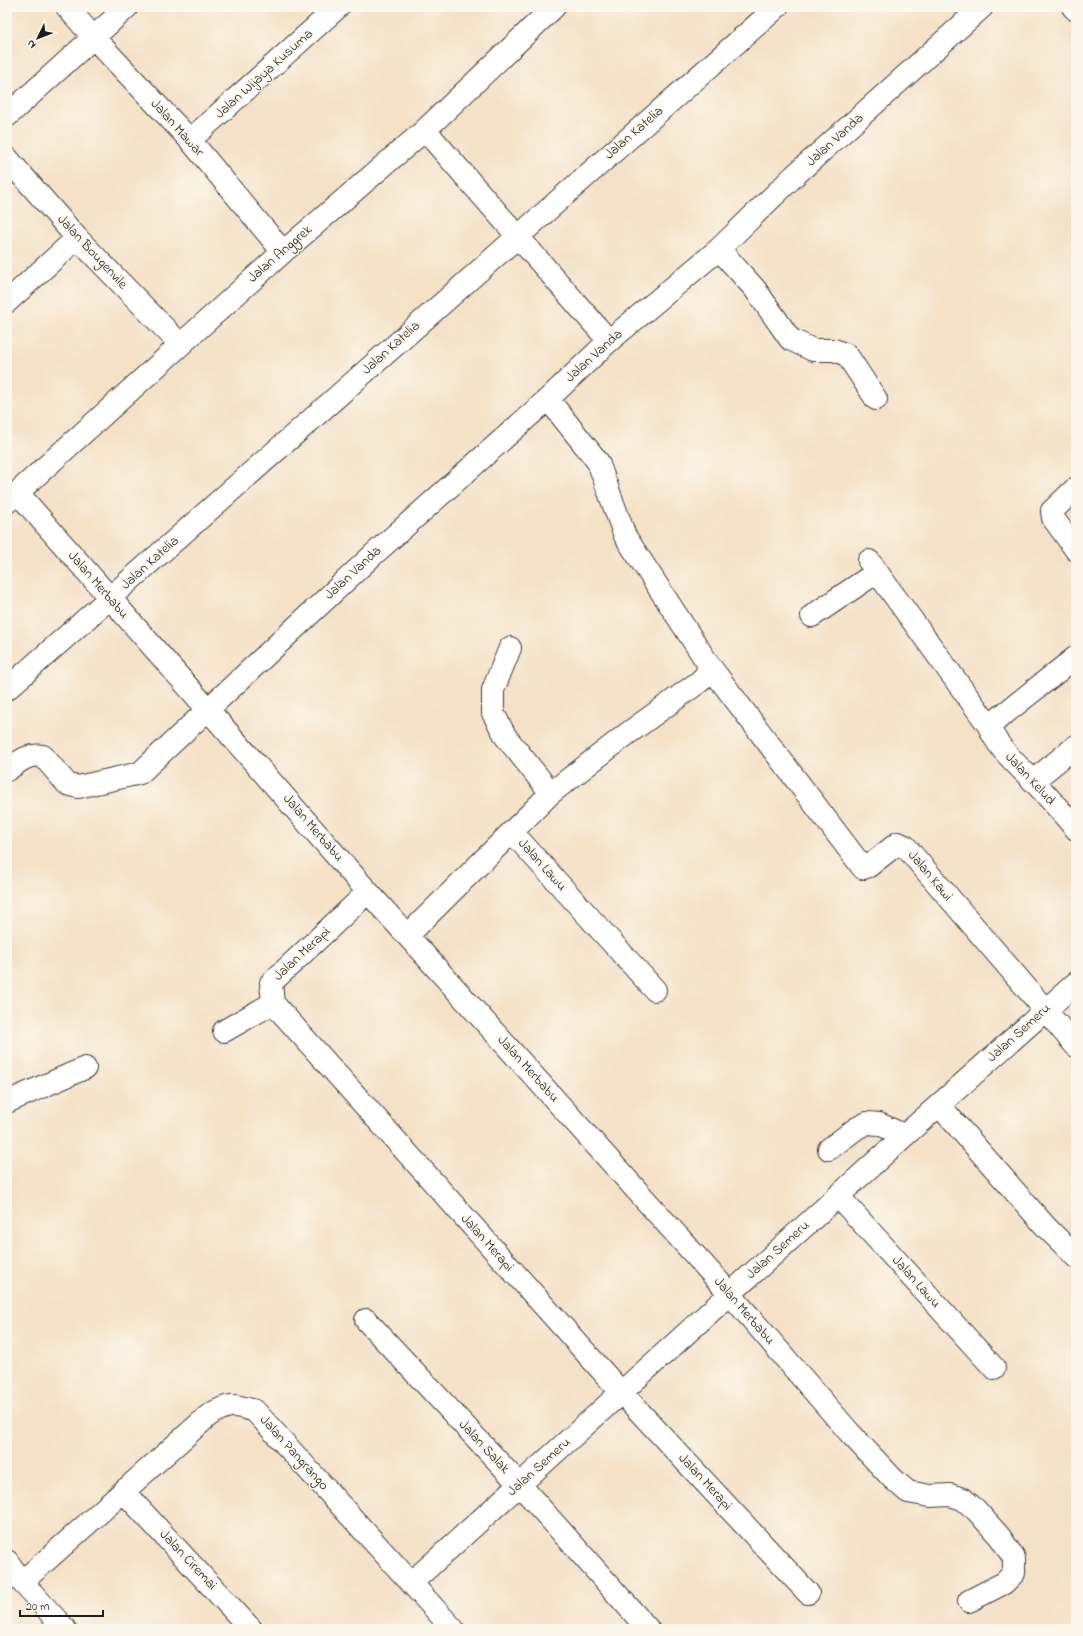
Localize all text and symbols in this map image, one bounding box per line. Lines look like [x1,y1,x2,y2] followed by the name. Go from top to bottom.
[18,18,58,58] north arrow
[210,24,319,125] street label: Jalan Wijaya Kusuma
[23,36,40,52] text: N
[145,94,209,162] street label: Jalan Mawar
[600,101,668,165] street label: Jalan Katelia
[802,108,868,172] street label: Jalan Vanda
[51,210,133,295] street label: Jalan Bougenvile
[243,219,318,289] street label: Jalan Anggrek
[357,316,425,380] street label: Jalan Katelia
[561,324,627,388] street label: Jalan Vanda
[116,531,184,595] street label: Jalan Katelia
[320,541,386,605] street label: Jalan Vanda
[62,546,134,624] street label: Jalan Merbabu
[1000,748,1060,810] street label: Jalan Kelud
[277,789,349,867] street label: Jalan Merbabu
[513,834,571,896] street label: Jalan Lawu
[902,846,958,906] street label: Jalan Kawi
[269,922,335,986] street label: Jalan Merapi
[982,999,1056,1067] street label: Jalan Semeru
[492,1031,564,1107] street label: Jalan Merbabu
[455,1209,519,1277] street label: Jalan Merapi
[741,1216,815,1284] street label: Jalan Semeru
[887,1251,945,1313] street label: Jalan Lawu
[708,1272,780,1350] street label: Jalan Merbabu
[254,1411,334,1496] street label: Jalan Pangrango
[453,1415,515,1479] street label: Jalan Salak
[502,1433,576,1501] street label: Jalan Semeru
[673,1449,737,1515] street label: Jalan Merapi
[154,1525,222,1595] street label: Jalan Ciremai
[20,1592,103,1618] scale bar
[26,1598,49,1616] text: 20 m

